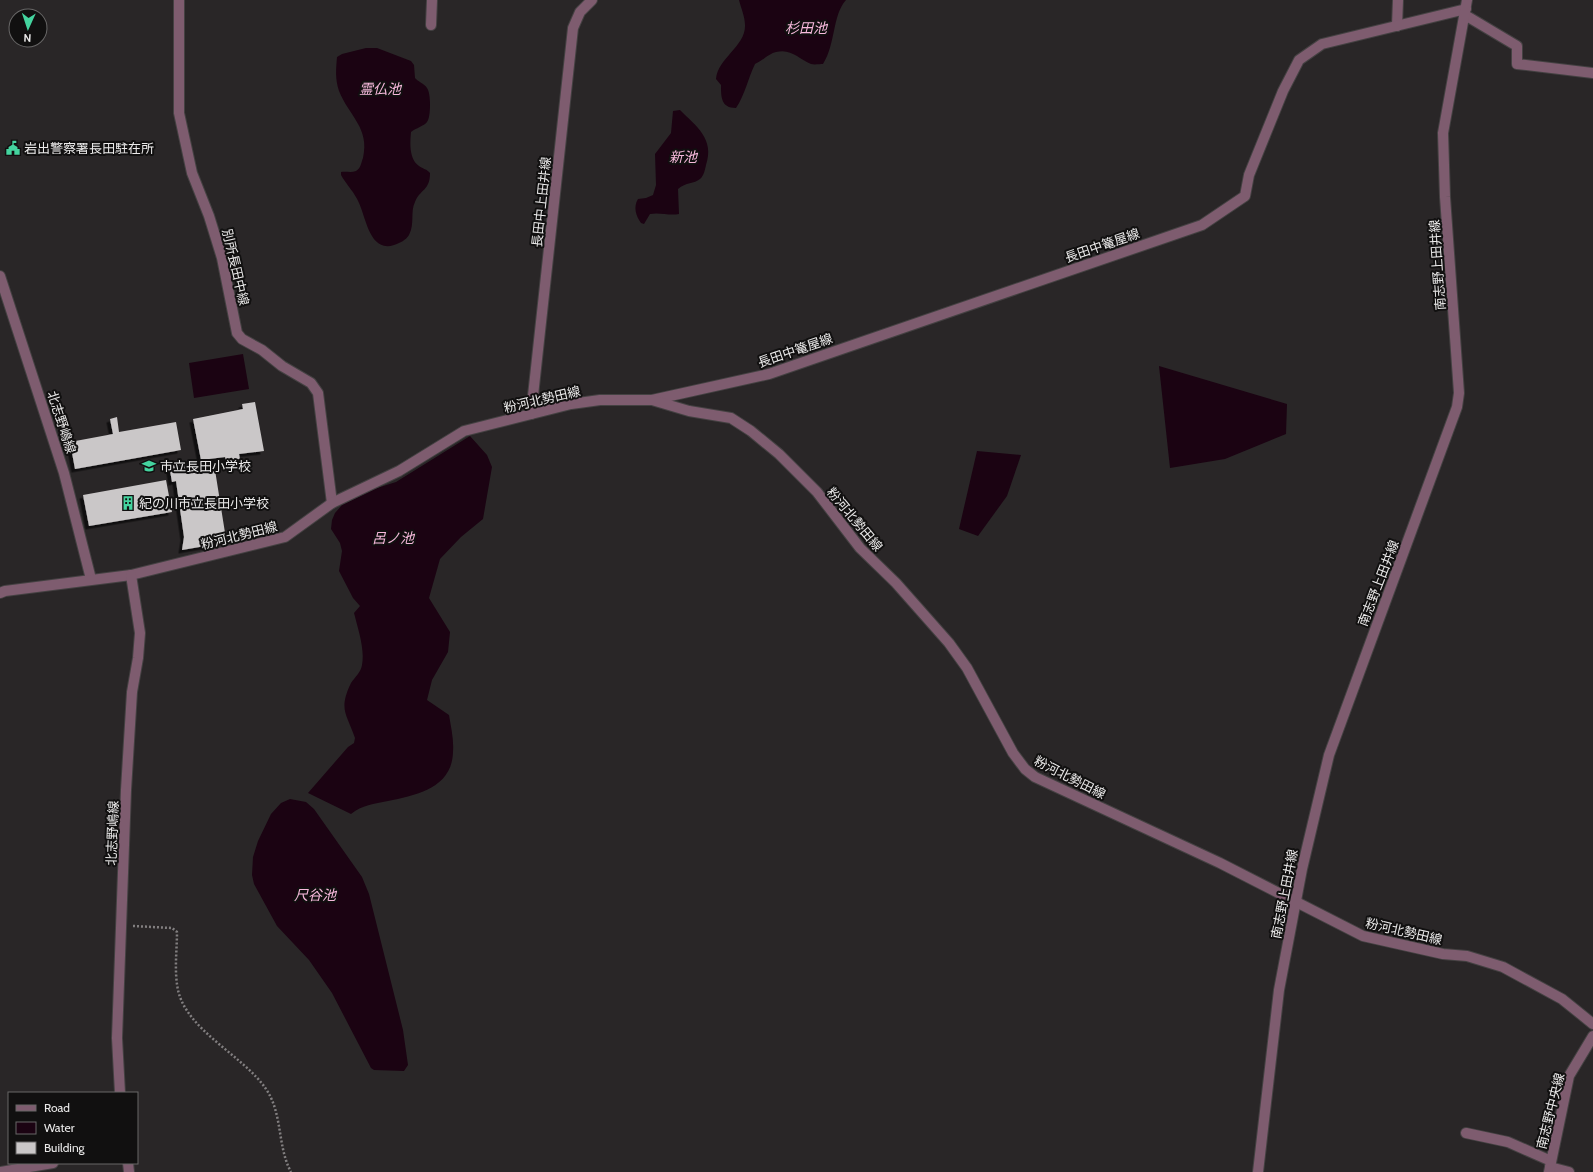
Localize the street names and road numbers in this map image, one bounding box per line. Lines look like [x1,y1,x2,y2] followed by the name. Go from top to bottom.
[528,156,554,248] street label: 長田中上田井線
[1426,219,1448,311] street label: 南志野上田井線
[1063,225,1141,265] street label: 長田中篭屋線
[219,227,253,307] street label: 別所長田中線
[756,330,834,370] street label: 長田中篭屋線
[502,382,582,416] street label: 粉河北勢田線
[44,389,80,455] street label: 北志野嶋線
[824,484,886,554] street label: 粉河北勢田線
[199,518,279,552] street label: 粉河北勢田線
[1354,538,1402,628] street label: 南志野上田井線
[1032,752,1108,802] street label: 粉河北勢田線
[103,800,121,866] street label: 北志野嶋線
[1267,848,1301,940] street label: 南志野上田井線
[1364,914,1444,948] street label: 粉河北勢田線
[1533,1071,1567,1151] street label: 南志野中央線

